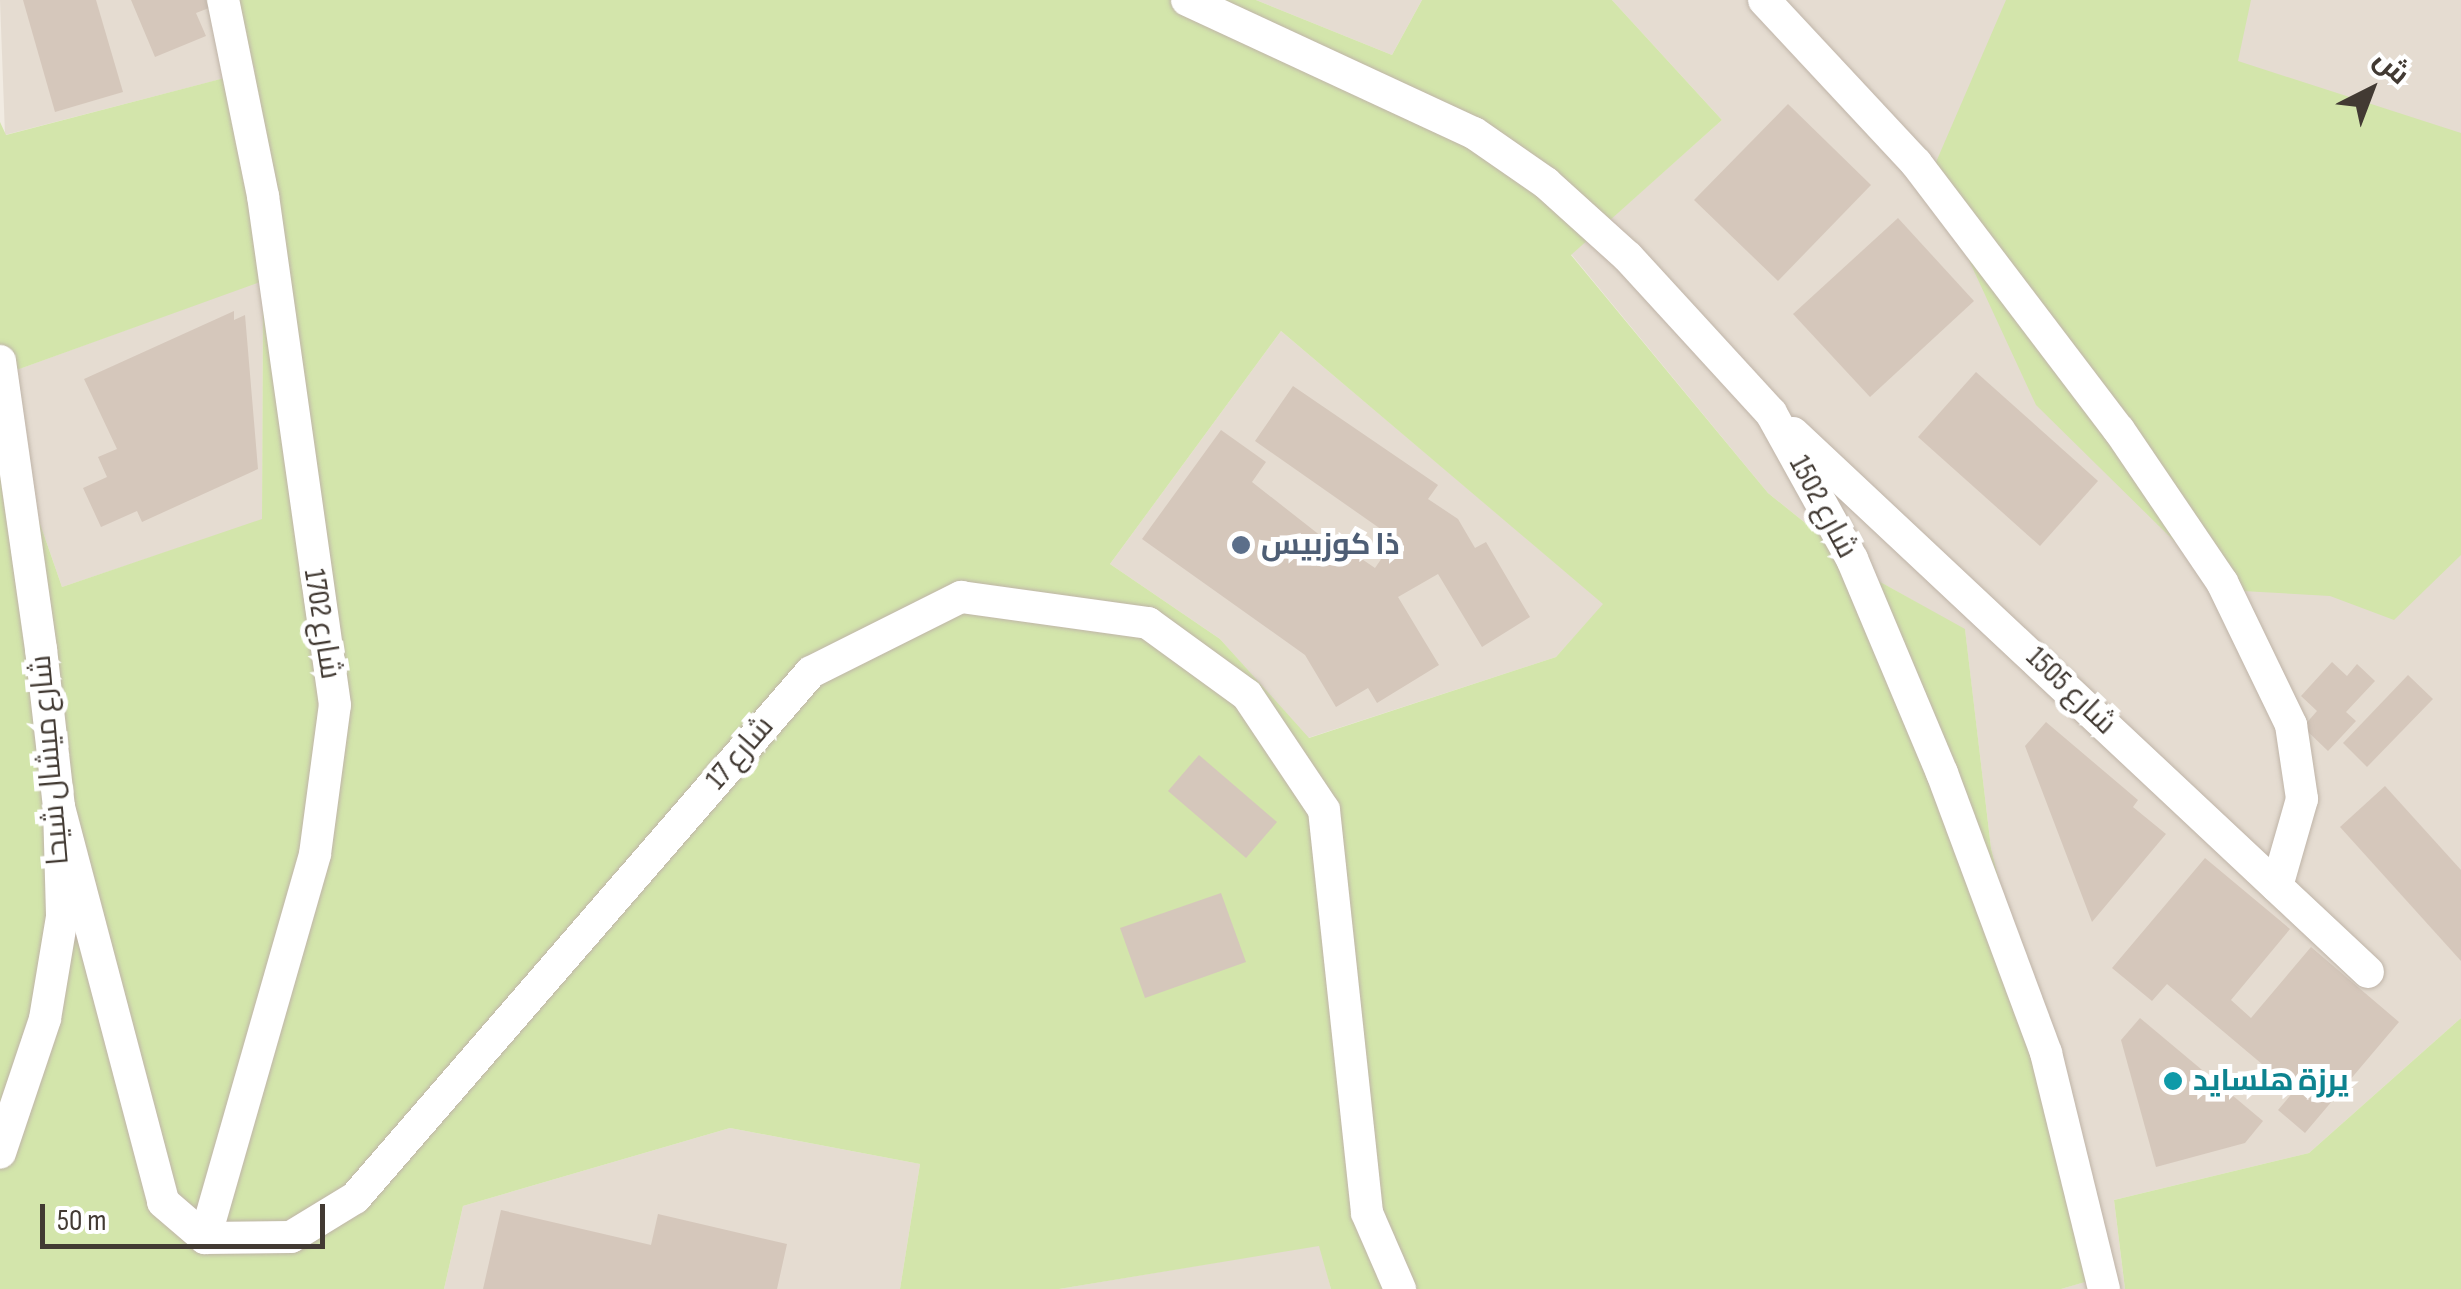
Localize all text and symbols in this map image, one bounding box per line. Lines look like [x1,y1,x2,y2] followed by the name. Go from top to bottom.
[2321,40,2421,140] north arrow
[2367,43,2416,92] text: ش
[1781,449,1865,565] street label: شارع 1502
[1261,527,1400,563] place label: ذا كوزبيس
[1230,534,1252,556] marker: ذا كوزبيس
[296,566,348,682] street label: شارع 1702
[2019,640,2123,742] street label: شارع 1505
[23,653,77,867] street label: شارع ميشال شيحا
[698,709,782,797] street label: شارع 17
[2193,1063,2349,1099] place label: يرزة هلسايد
[2162,1070,2184,1092] marker: يرزة هلسايد
[45,1184,330,1246] scale bar
[57,1203,106,1239] text: 50 m

